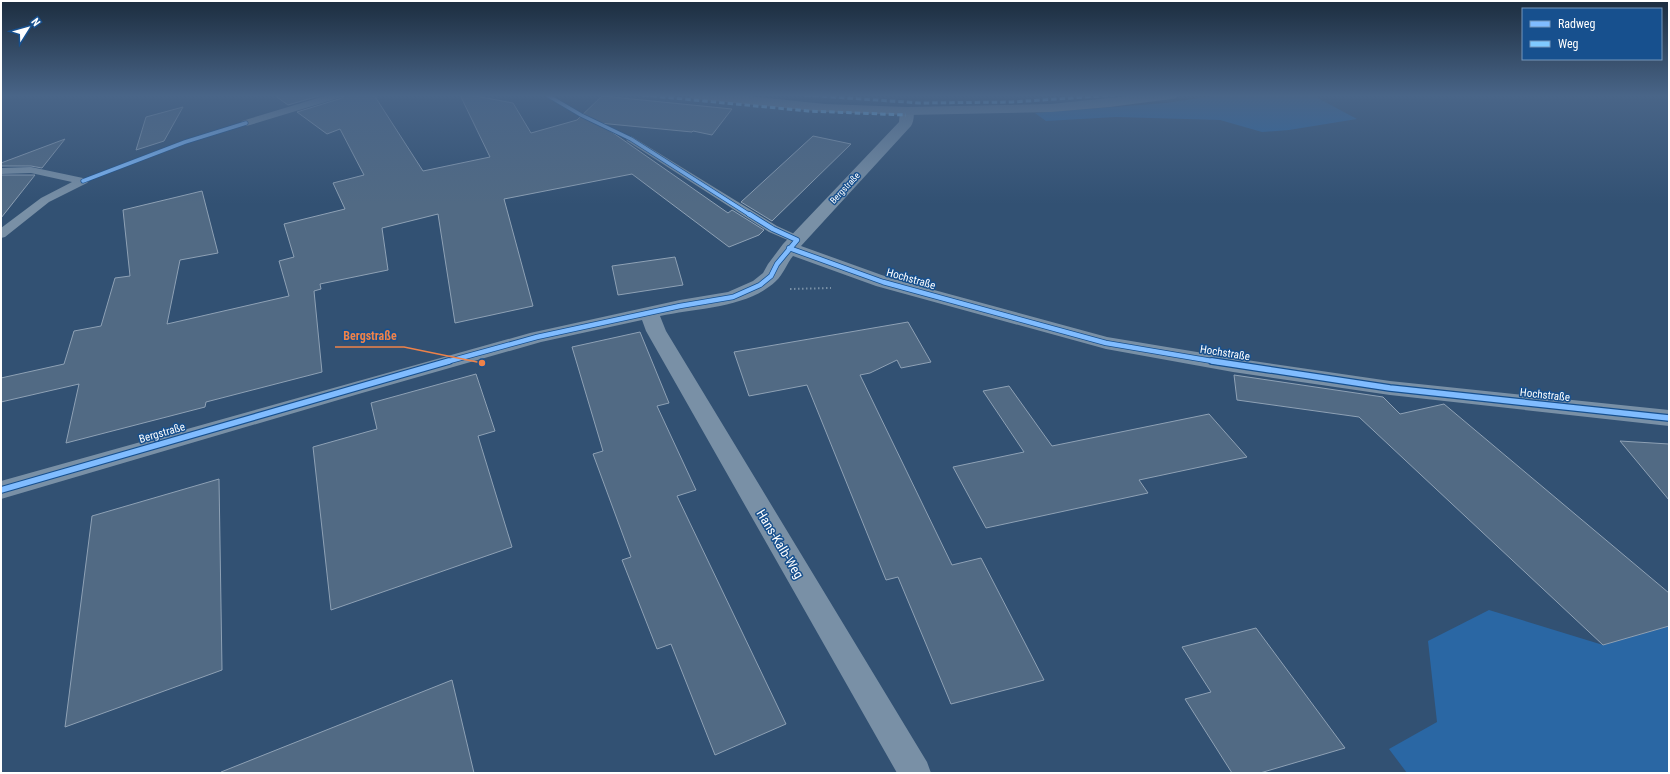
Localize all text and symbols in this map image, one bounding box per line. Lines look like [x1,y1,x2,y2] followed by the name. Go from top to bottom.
[8,8,48,48] north arrow
[1522,8,1662,60] legend
[28,16,43,29] text: N
[1558,17,1595,31] text: Radweg
[1558,37,1579,51] text: Weg
[828,170,862,206] street label: Bergstraße
[885,266,937,292] street label: Hochstraße
[335,323,404,347] callout: Bergstraße
[343,329,397,343] text: Bergstraße
[1199,343,1251,363] street label: Hochstraße
[1519,386,1571,404] street label: Hochstraße
[137,420,187,446] street label: Bergstraße
[754,507,806,581] street label: Hans-Kalb-Weg

